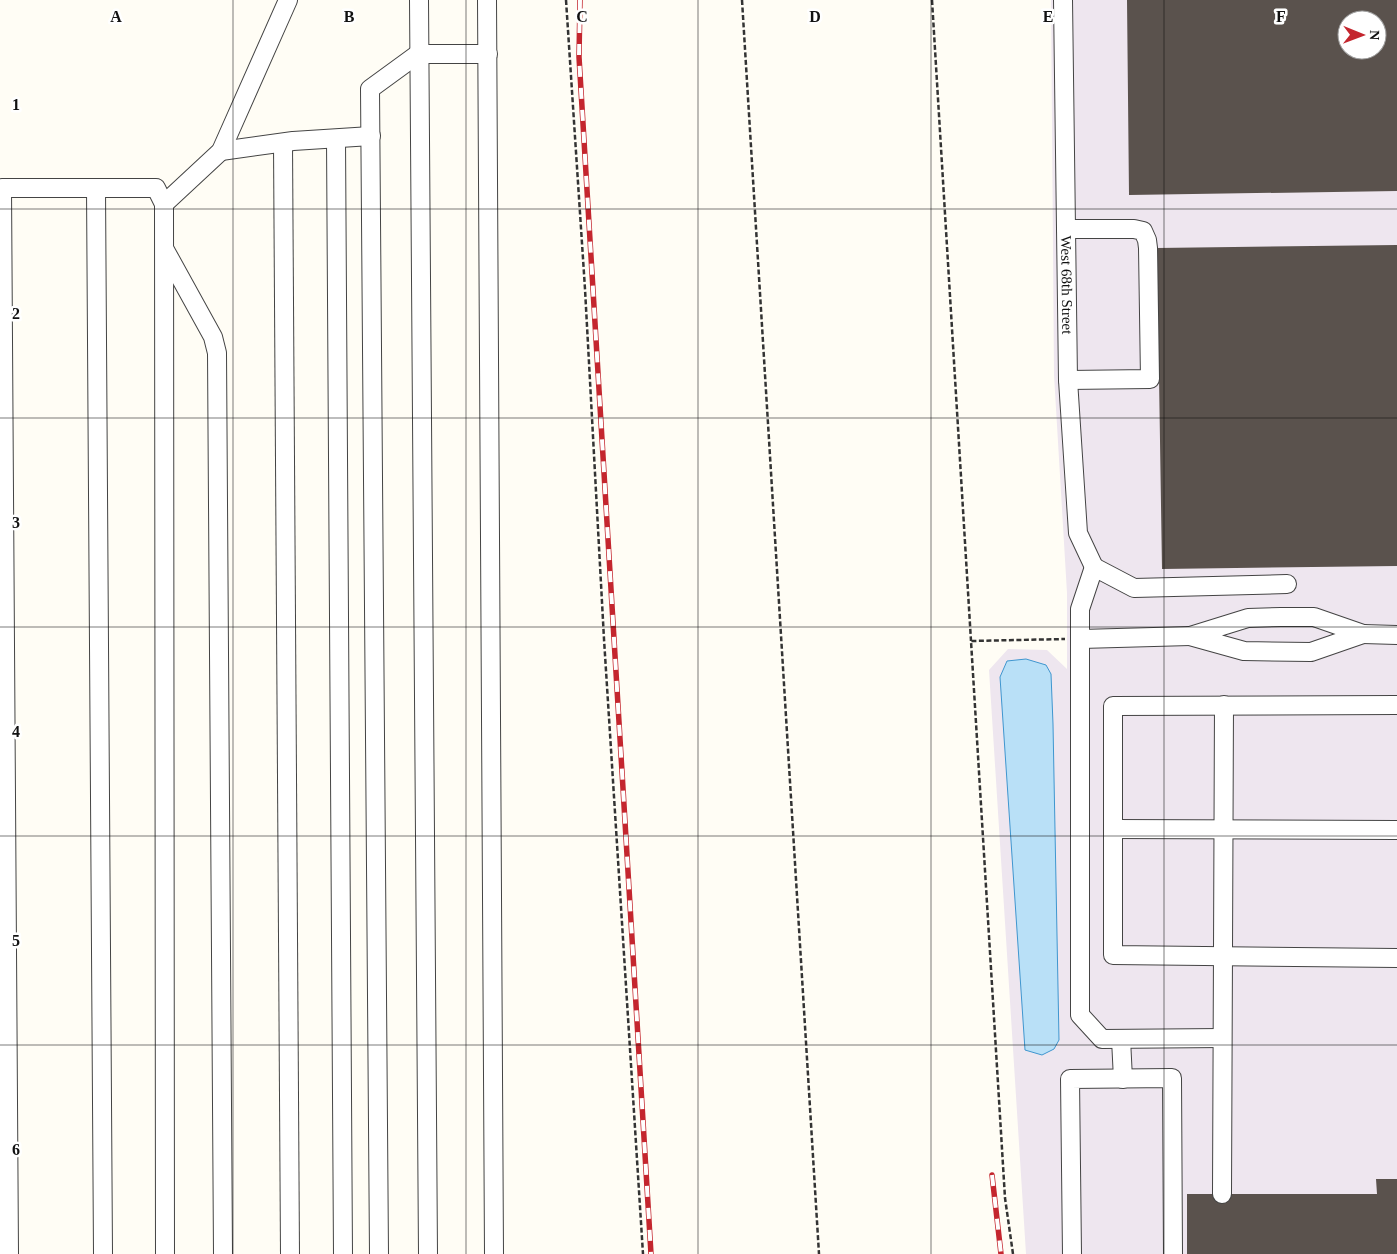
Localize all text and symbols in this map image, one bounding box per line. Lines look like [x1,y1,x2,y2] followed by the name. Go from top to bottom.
[110,8,122,25] text: A
[344,8,355,25] text: B
[576,8,588,25] text: C
[809,8,821,25] text: D
[1043,8,1053,25] text: E
[1276,8,1286,25] text: F
[1337,10,1387,60] north arrow
[1367,30,1382,40] text: N
[12,96,20,113] text: 1
[1058,235,1075,335] street label: West 68th Street
[12,305,20,322] text: 2
[12,514,20,531] text: 3
[12,723,20,740] text: 4
[12,932,20,949] text: 5
[12,1141,20,1158] text: 6

